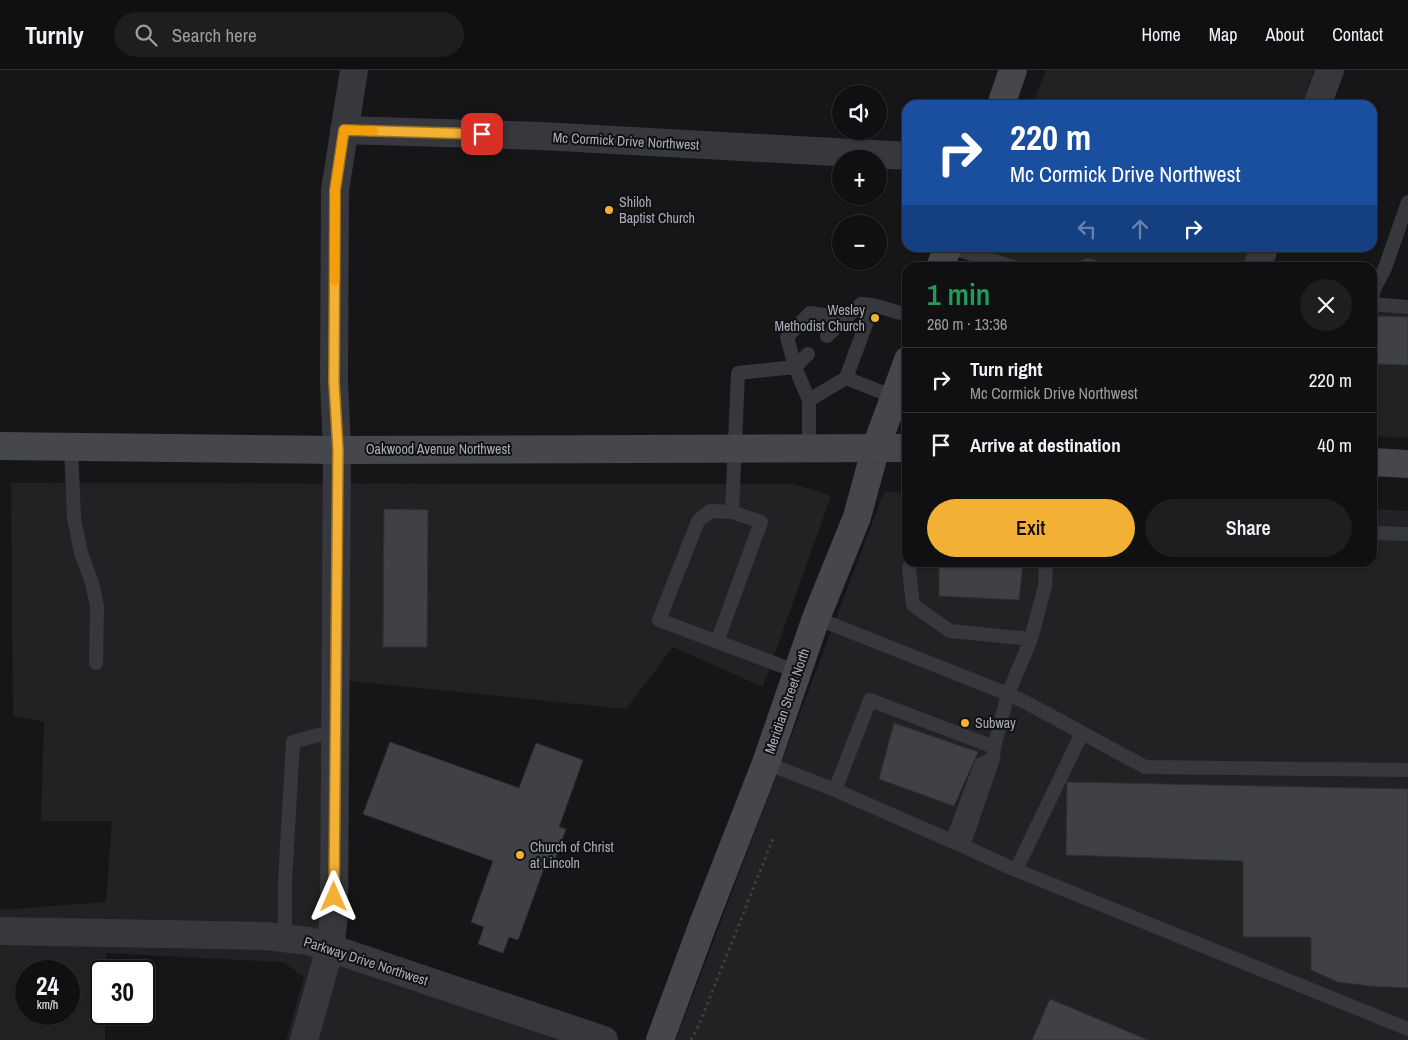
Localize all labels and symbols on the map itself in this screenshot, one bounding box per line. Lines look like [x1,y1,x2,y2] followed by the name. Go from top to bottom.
[461,113,503,155] pin
[552,128,700,154] street label: Mc Cormick Drive Northwest
[619,193,695,227] place label: Shiloh Baptist Church
[603,204,615,216] marker: Shiloh Baptist Church
[774,301,865,335] place label: Wesley Methodist Church
[869,312,881,324] marker: Wesley Methodist Church
[366,440,510,458] street label: Oakwood Avenue Northwest
[761,646,813,756] street label: Meridian Street North
[975,714,1016,732] place label: Subway
[959,717,971,729] marker: Subway
[530,838,614,872] place label: Church of Christ at Lincoln
[514,849,526,861] marker: Church of Christ at Lincoln
[307,870,359,922] position arrow
[302,932,430,990] street label: Parkway Drive Northwest
[90,960,155,1025] speed limit sign: 30

